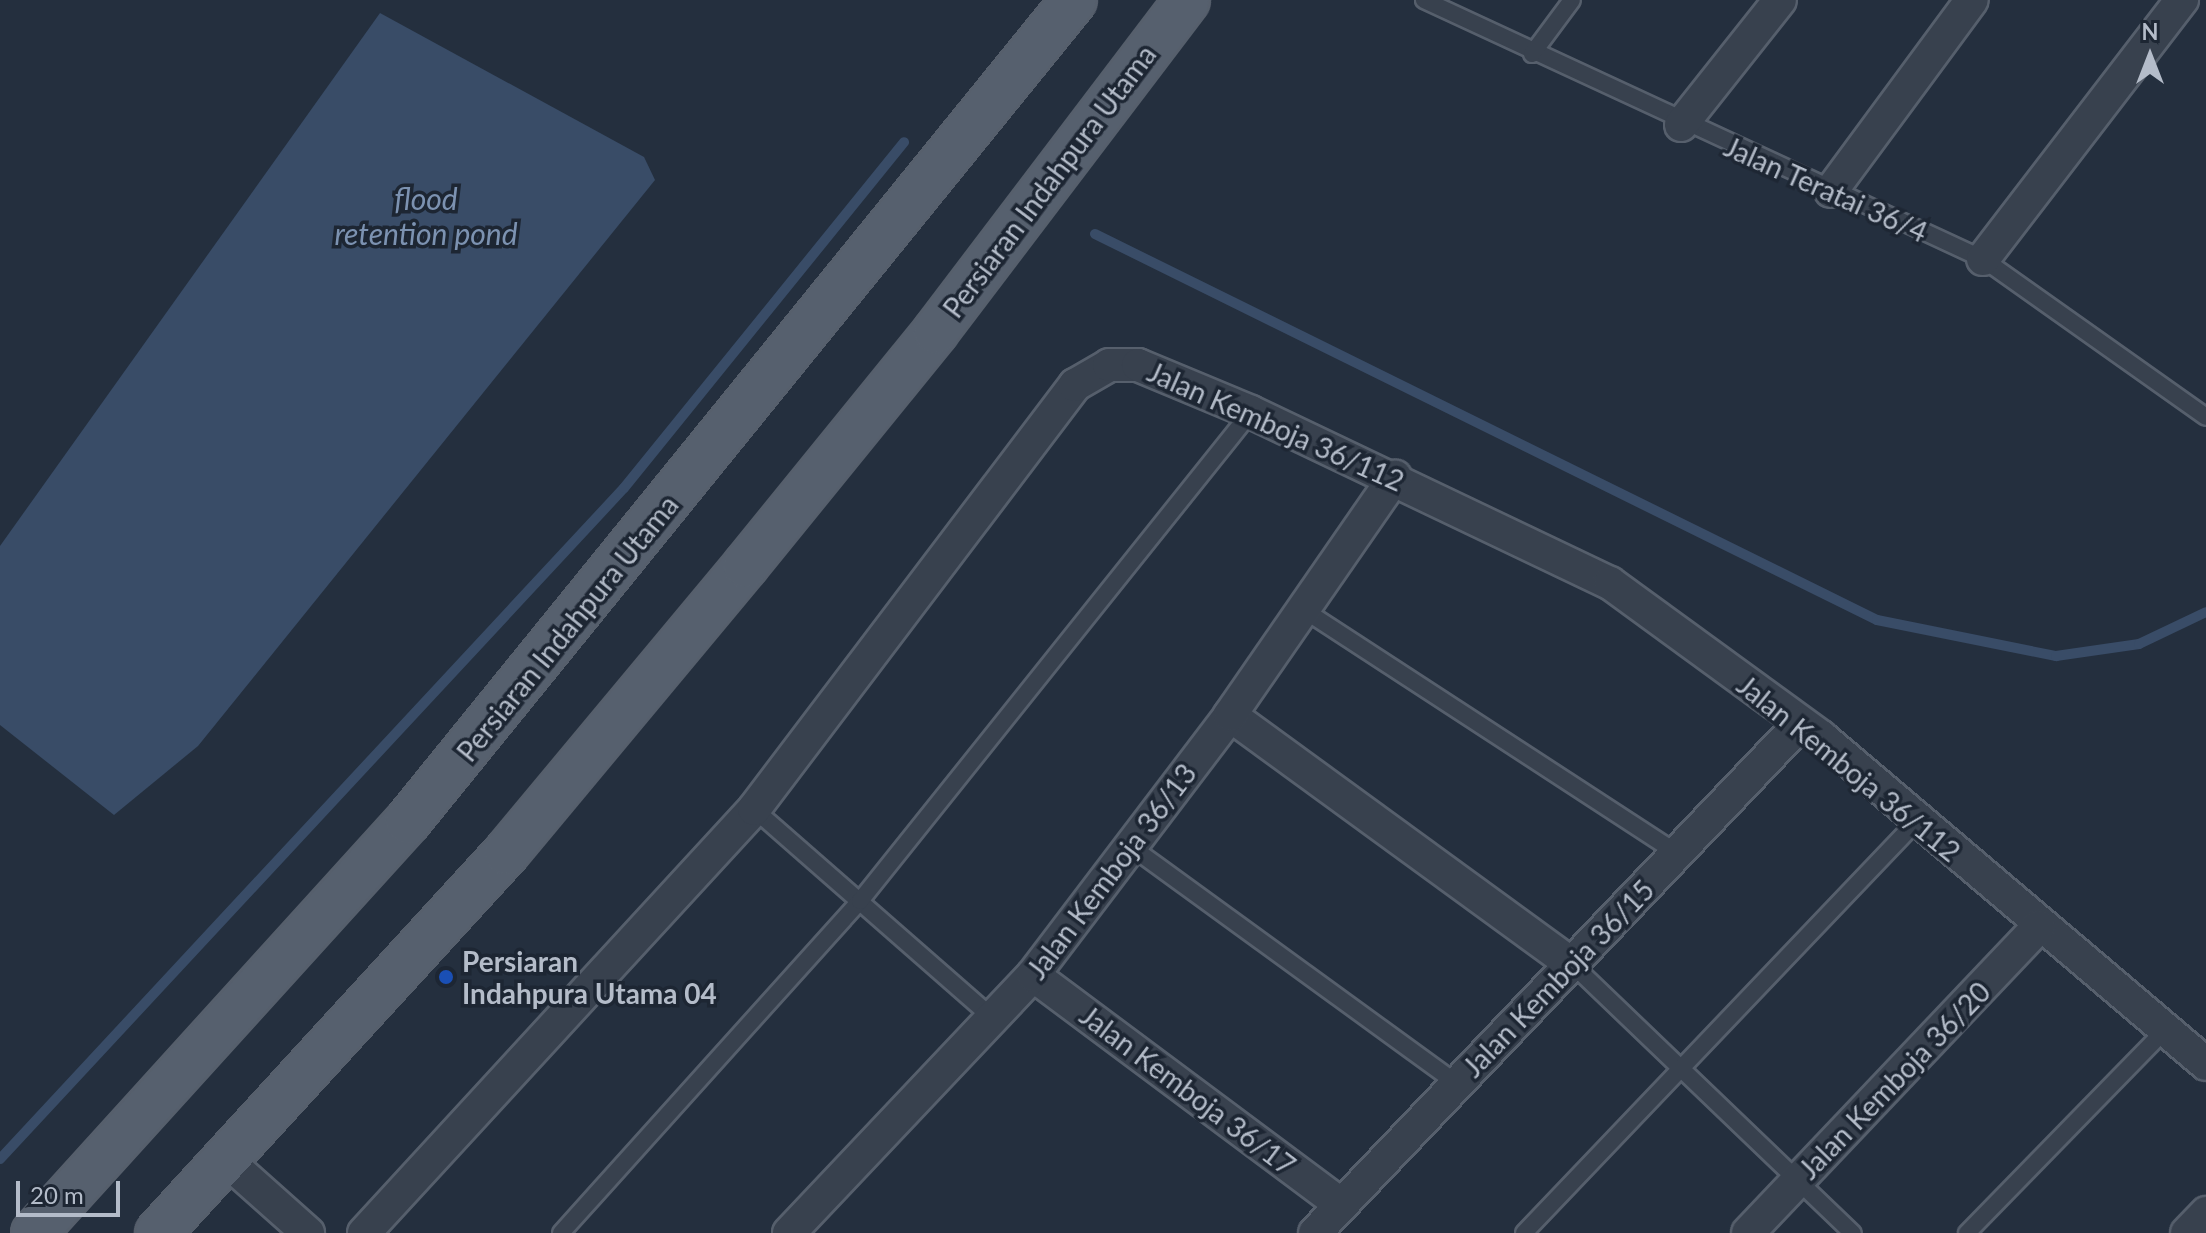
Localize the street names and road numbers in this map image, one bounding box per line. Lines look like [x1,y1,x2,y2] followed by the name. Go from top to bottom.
[936,38,1162,324] street label: Persiaran Indahpura Utama
[1719,129,1933,249] street label: Jalan Teratai 36/4
[1143,354,1409,498] street label: Jalan Kemboja 36/112
[449,488,685,768] street label: Persiaran Indahpura Utama
[1731,668,1967,868] street label: Jalan Kemboja 36/112
[1019,757,1203,985] street label: Jalan Kemboja 36/13
[1455,873,1661,1083] street label: Jalan Kemboja 36/15
[1791,975,1997,1185] street label: Jalan Kemboja 36/20
[1074,998,1302,1182] street label: Jalan Kemboja 36/17

